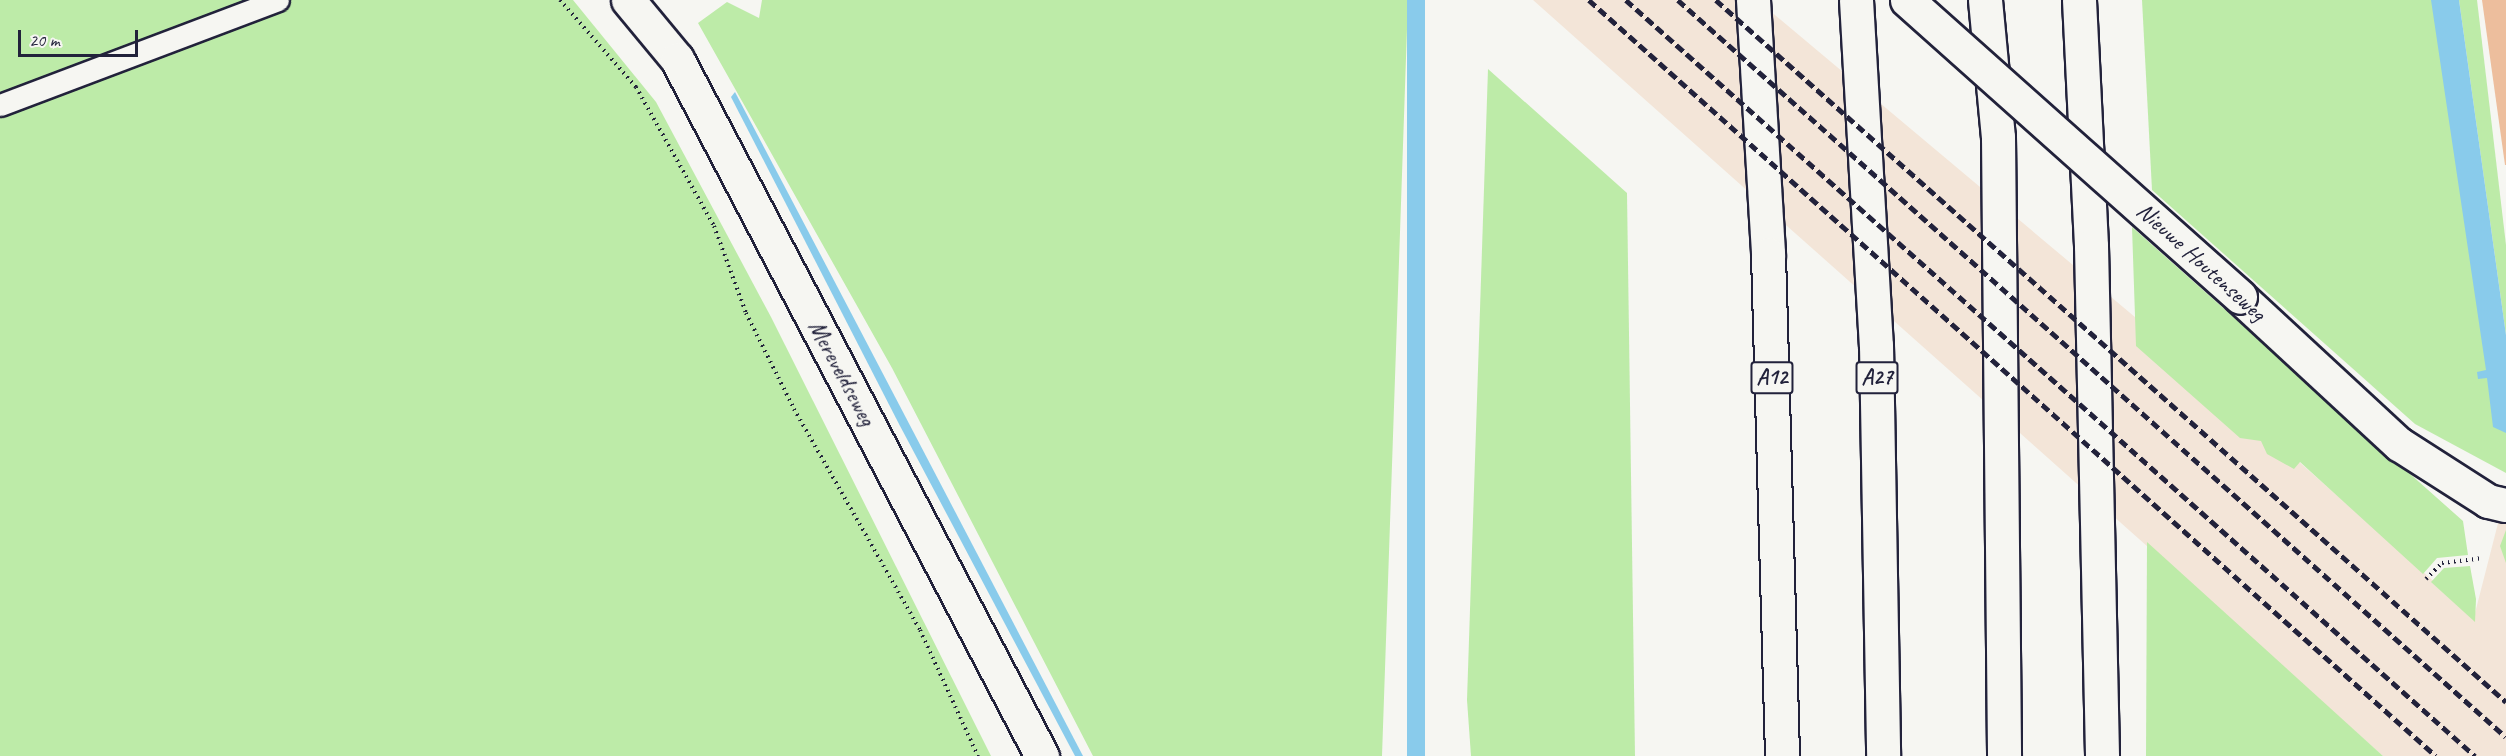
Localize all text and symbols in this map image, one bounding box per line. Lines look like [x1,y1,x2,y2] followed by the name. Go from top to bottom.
[21,18,141,56] scale bar
[29,29,60,51] text: 20 m
[2130,196,2272,328] street label: Nieuwe Houtenseweg
[802,315,882,431] street label: Mereveldseweg
[1750,359,1794,397] road number: A12
[1854,359,1900,397] road number: A27

